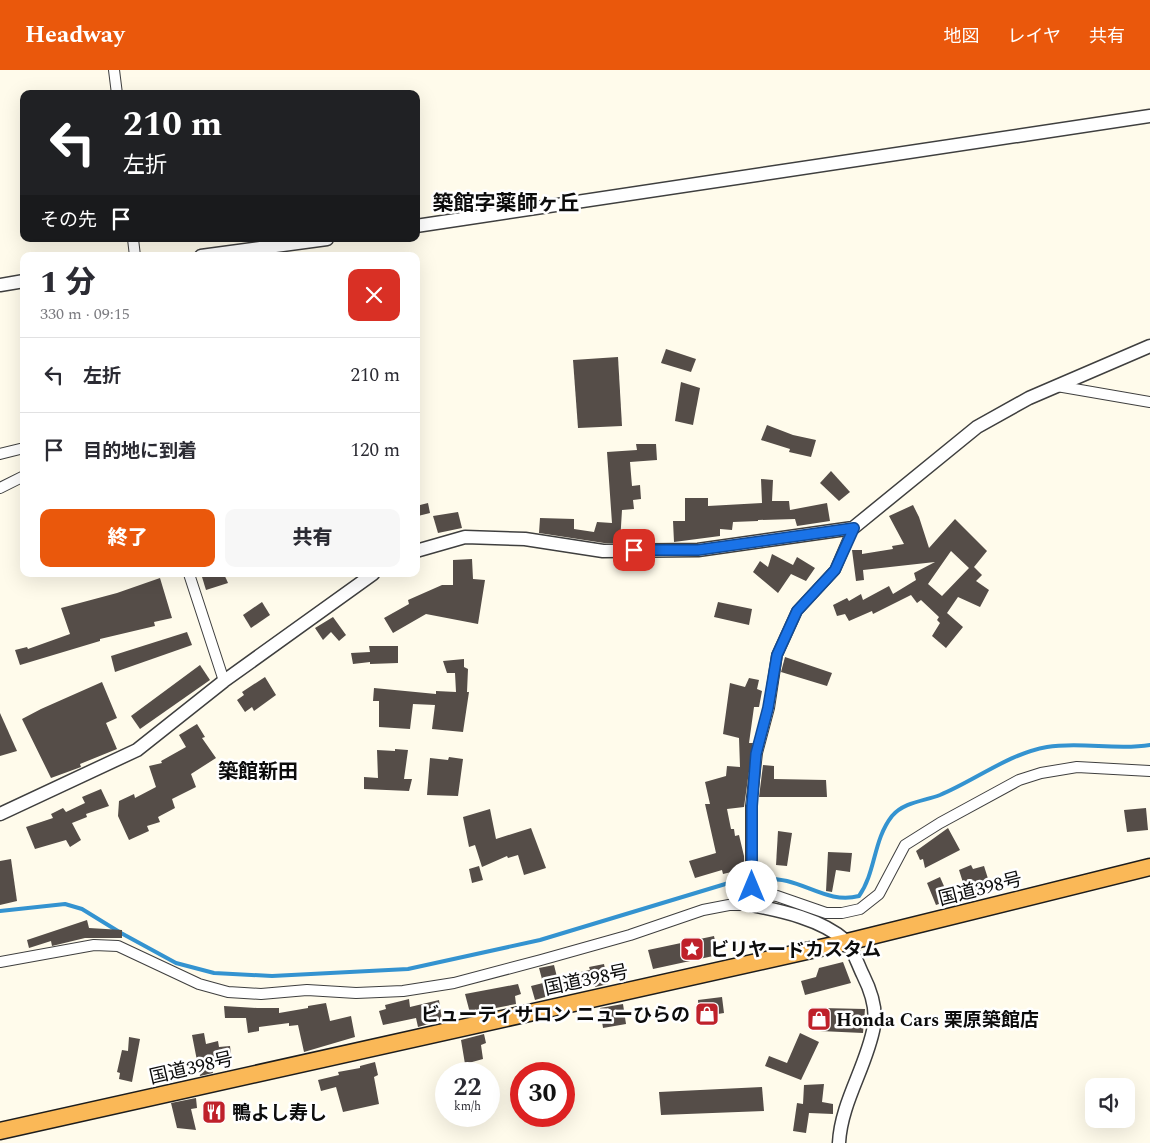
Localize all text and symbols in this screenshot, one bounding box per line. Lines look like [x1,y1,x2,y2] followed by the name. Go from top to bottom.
[25,17,125,53] text: Headway
[944,23,980,50] text: 地図
[1008,23,1061,50] text: レイヤ
[1089,23,1125,50] text: 共有
[123,98,222,151] text: 210 m
[40,110,105,175] icon: left
[123,149,167,182] text: 左折
[433,188,580,220] district label: 築館字薬師ヶ丘
[107,205,135,233] icon: arrive
[40,206,97,235] text: その先
[40,260,96,306] text: 1 分
[348,269,400,321] button: close
[40,302,130,326] text: 330 m · 09:15
[40,361,68,389] icon: left
[350,361,400,390] text: 210 m
[83,362,121,391] text: 左折
[40,436,68,464] icon: arrive
[350,436,400,465] text: 120 m
[83,437,197,466] text: 目的地に到着
[40,509,215,567] button: 終了
[225,509,400,567] button: 共有
[613,529,655,571] pin
[620,536,648,564] icon: arrive
[218,757,298,787] district label: 築館新田
[725,860,777,912] position arrow
[935,865,1025,914] street label: 国道398号
[679,936,705,962] place icon: ビリヤードカスタム
[710,936,881,965] place label: ビリヤードカスタム
[541,957,631,1004] street label: 国道398号
[420,1001,690,1030] place label: ビューティサロン ニューひらの
[694,1001,720,1027] shop icon: ビューティサロン ニューひらの
[806,1006,832,1032] shop icon: Honda Cars 栗原築館店
[836,1006,1039,1035] place label: Honda Cars 栗原築館店
[146,1045,236,1092] street label: 国道398号
[510,1062,575,1127] speed limit sign: 30
[453,1069,482,1107] text: 22
[1085,1078,1135,1128] map controls
[1085,1078,1135,1128] button: sound
[454,1097,481,1116] text: km/h
[201,1099,227,1125] restaurant icon: 鴨よし寿し
[232,1099,327,1128] place label: 鴨よし寿し

